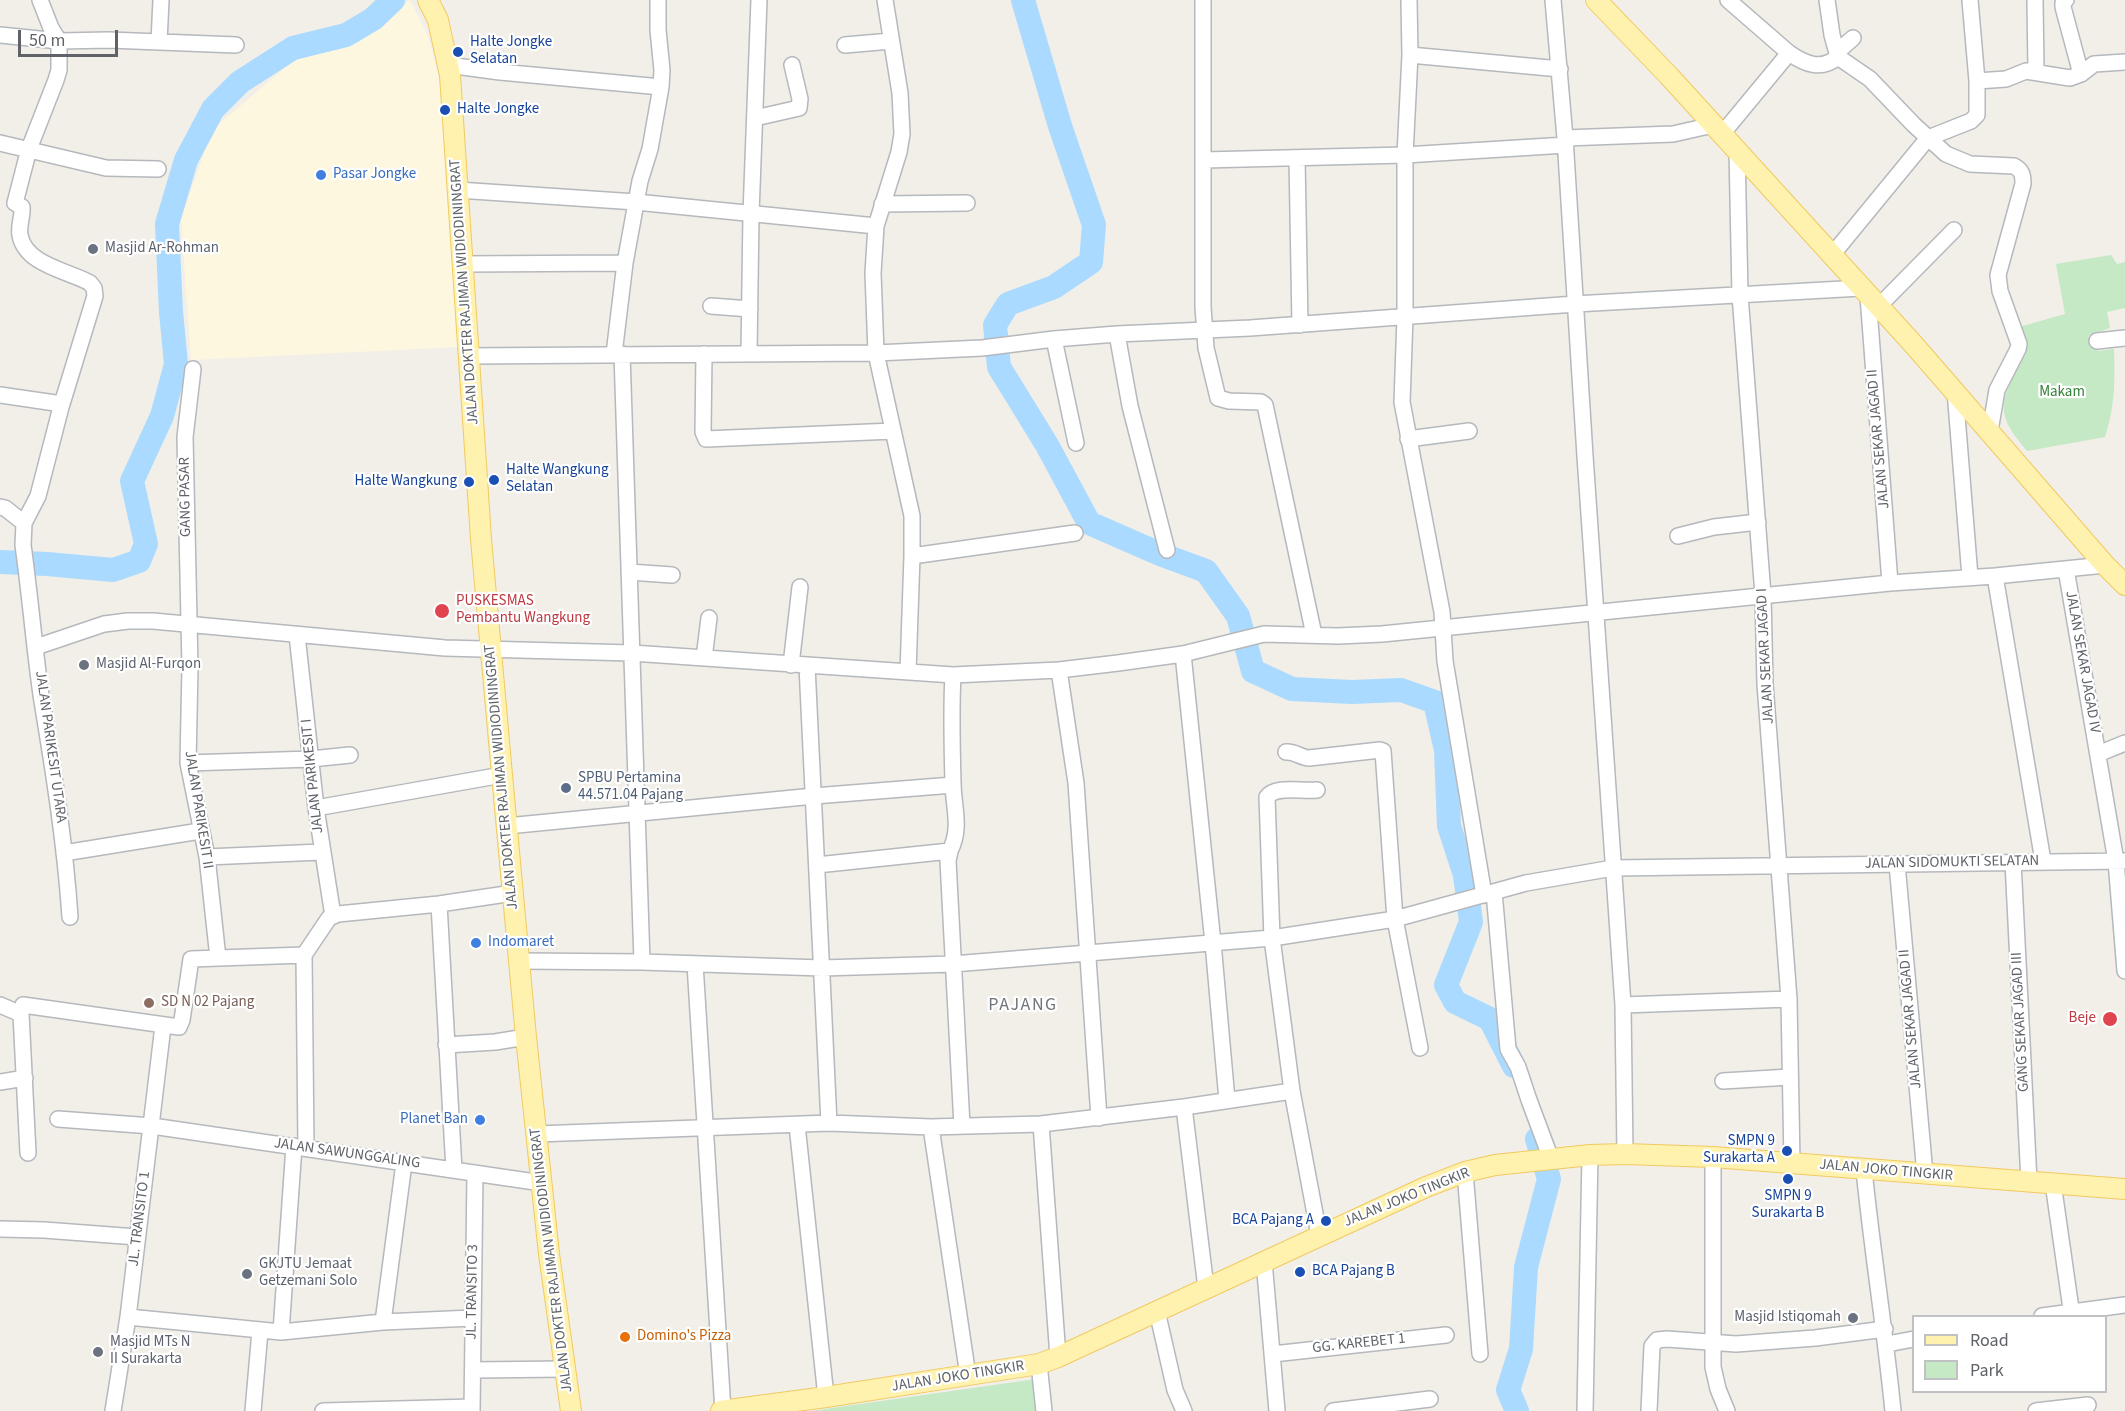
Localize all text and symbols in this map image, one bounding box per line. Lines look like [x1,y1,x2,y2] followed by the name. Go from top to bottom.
[21,18,122,56] scale bar
[29,28,65,53] text: 50 m
[470,34,552,69] place label: Halte Jongke Selatan
[451,45,465,59] marker: Halte Jongke Selatan
[457,101,539,119] place label: Halte Jongke
[438,103,452,117] marker: Halte Jongke
[447,158,483,426] street label: JALAN DOKTER RAJIMAN WIDIODININGRAT
[333,166,416,184] place label: Pasar Jongke
[314,168,328,182] marker: Pasar Jongke
[105,240,219,258] place label: Masjid Ar-Rohman
[86,242,100,256] marker: Masjid Ar-Rohman
[1864,368,1894,510] street label: JALAN SEKAR JAGAD II
[2039,384,2085,402] park label: Makam
[176,457,196,537] street label: GANG PASAR
[506,462,608,497] place label: Halte Wangkung Selatan
[355,473,457,491] place label: Halte Wangkung
[487,473,501,487] marker: Halte Wangkung Selatan
[462,475,476,489] marker: Halte Wangkung
[1753,587,1779,725] street label: JALAN SEKAR JAGAD I
[2061,590,2103,734] street label: JALAN SEKAR JAGAD IV
[456,593,590,628] place label: PUSKESMAS Pembantu Wangkung
[433,602,451,620] marker: PUSKESMAS Pembantu Wangkung
[481,643,523,911] street label: JALAN DOKTER RAJIMAN WIDIODININGRAT
[96,656,201,674] place label: Masjid Al-Furqon
[77,658,91,672] marker: Masjid Al-Furqon
[30,670,70,824] street label: JALAN PARIKESIT UTARA
[298,718,328,834] street label: JALAN PARIKESIT I
[180,750,216,870] street label: JALAN PARIKESIT II
[578,770,683,805] place label: SPBU Pertamina 44.571.04 Pajang
[559,781,573,795] marker: SPBU Pertamina 44.571.04 Pajang
[1865,852,2039,874] street label: JALAN SIDOMUKTI SELATAN
[488,934,554,952] place label: Indomaret
[469,936,483,950] marker: Indomaret
[1896,948,1926,1090] street label: JALAN SEKAR JAGAD II
[2008,952,2034,1092] street label: GANG SEKAR JAGAD III
[161,994,254,1012] place label: SD N 02 Pajang
[988,995,1058,1017] district label: PAJANG
[142,996,156,1010] marker: SD N 02 Pajang
[2069,1010,2096,1028] place label: Beje
[2101,1010,2119,1028] marker: Beje
[400,1111,468,1129] place label: Planet Ban
[473,1113,487,1127] marker: Planet Ban
[527,1127,577,1393] street label: JALAN DOKTER RAJIMAN WIDIODININGRAT
[1703,1133,1775,1168] place label: SMPN 9 Surakarta A
[273,1135,421,1173] street label: JALAN SAWUNGGALING
[1780,1144,1794,1158] marker: SMPN 9 Surakarta A
[1818,1156,1954,1186] street label: JALAN JOKO TINGKIR
[1341,1165,1473,1231] street label: JALAN JOKO TINGKIR
[125,1170,155,1268] street label: JL. TRANSITO 1
[1781,1172,1795,1186] marker: SMPN 9 Surakarta B
[1752,1188,1824,1223] place label: SMPN 9 Surakarta B
[1232,1212,1314,1230] place label: BCA Pajang A
[1319,1214,1333,1228] marker: BCA Pajang A
[463,1244,483,1340] street label: JL. TRANSITO 3
[259,1256,357,1291] place label: GKJTU Jemaat Getzemani Solo
[1312,1263,1395,1281] place label: BCA Pajang B
[1293,1265,1307,1279] marker: BCA Pajang B
[240,1267,254,1281] marker: GKJTU Jemaat Getzemani Solo
[1734,1309,1841,1327] place label: Masjid Istiqomah
[1846,1311,1860,1325] marker: Masjid Istiqomah
[1912,1315,2107,1393] legend
[637,1328,731,1346] place label: Domino's Pizza
[1970,1328,2009,1353] text: Road
[618,1330,632,1344] marker: Domino's Pizza
[1312,1330,1406,1358] street label: GG. KAREBET 1
[110,1334,191,1369] place label: Masjid MTs N II Surakarta
[91,1345,105,1359] marker: Masjid MTs N II Surakarta
[890,1358,1026,1396] street label: JALAN JOKO TINGKIR
[1970,1358,2004,1383] text: Park

